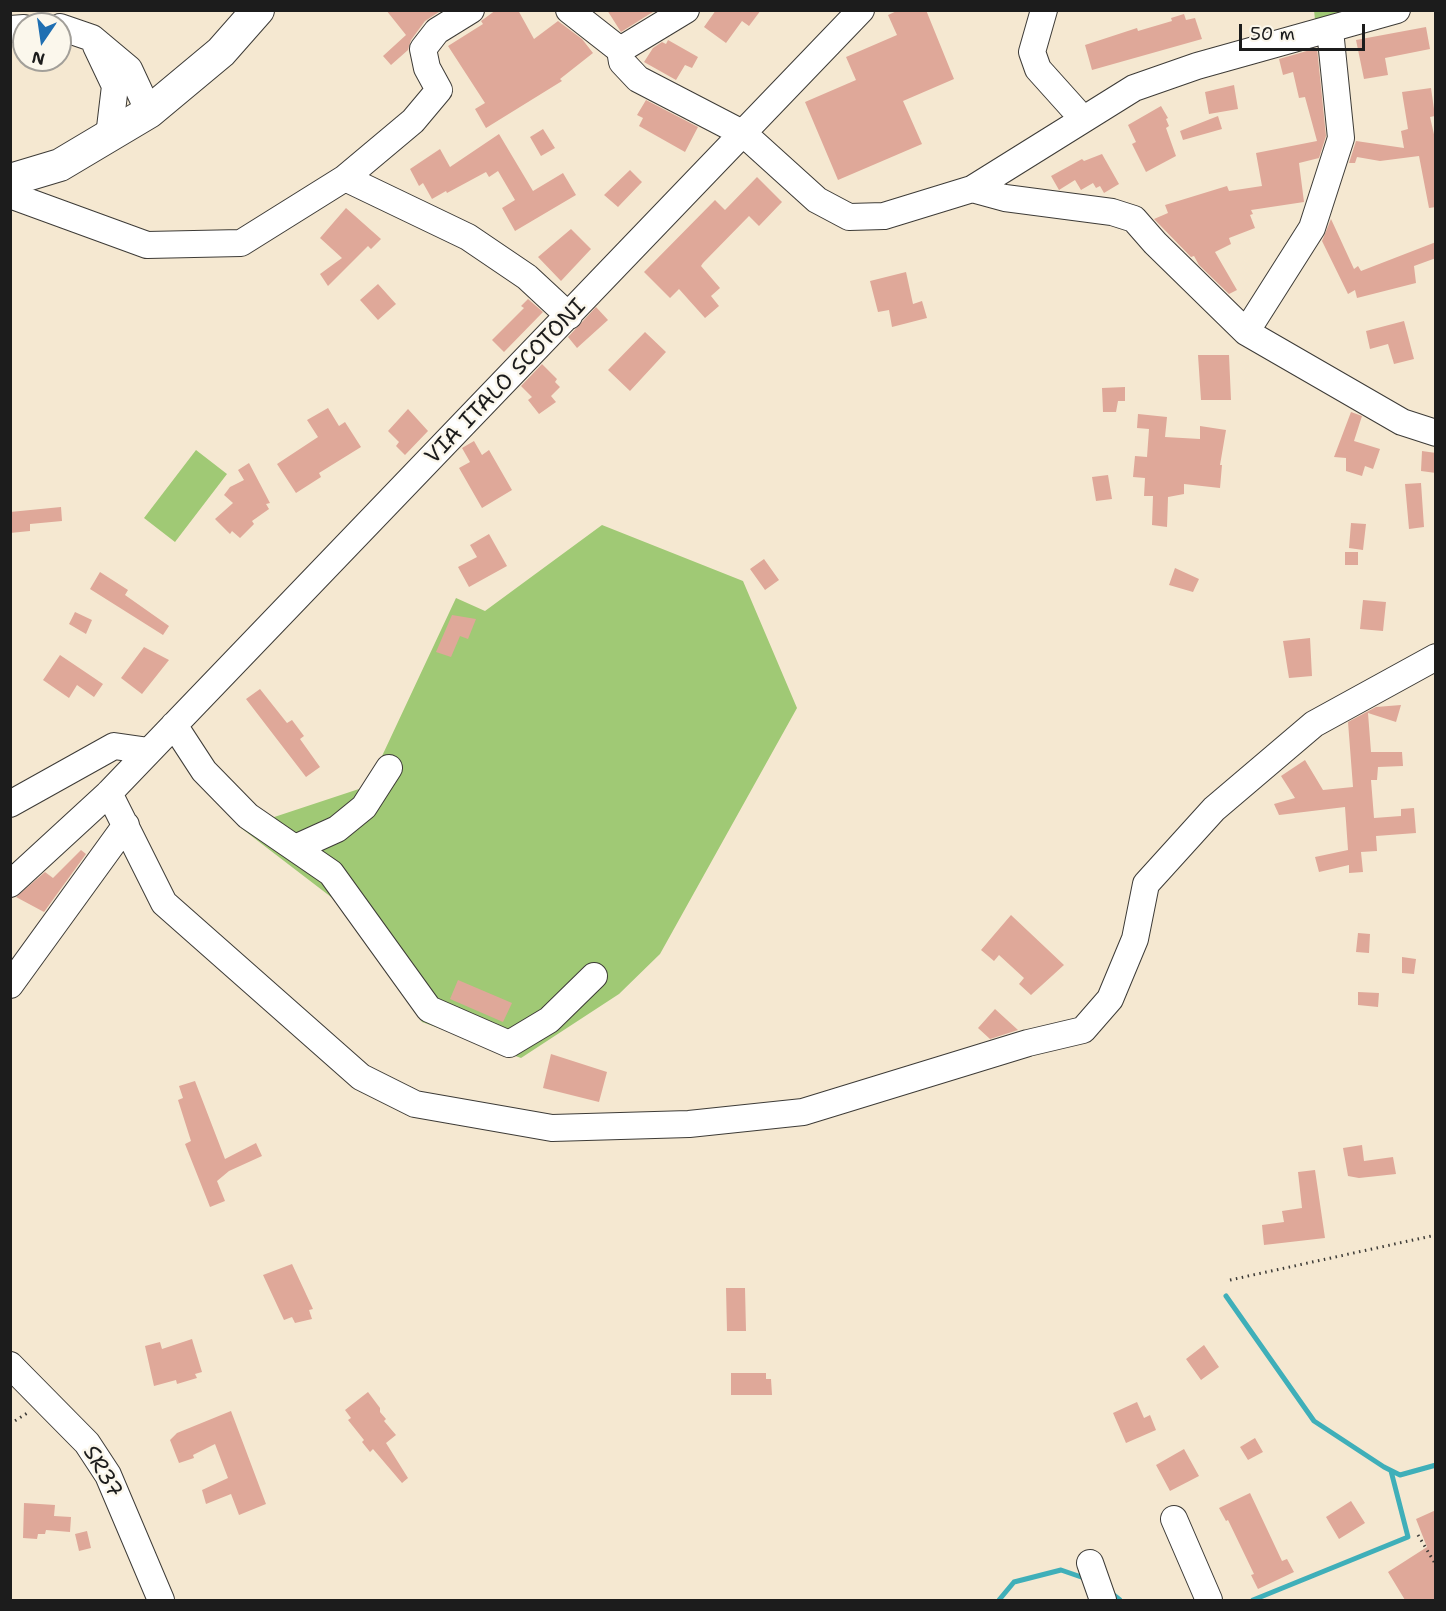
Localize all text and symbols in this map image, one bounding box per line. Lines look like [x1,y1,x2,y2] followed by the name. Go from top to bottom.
[12,12,72,72] north arrow
[1242,12,1368,50] scale bar
[1250,22,1295,46] text: 50 m
[30,46,47,70] text: N
[420,294,592,470] street label: VIA ITALO SCOTONI
[77,1441,127,1503] street label: SR37

